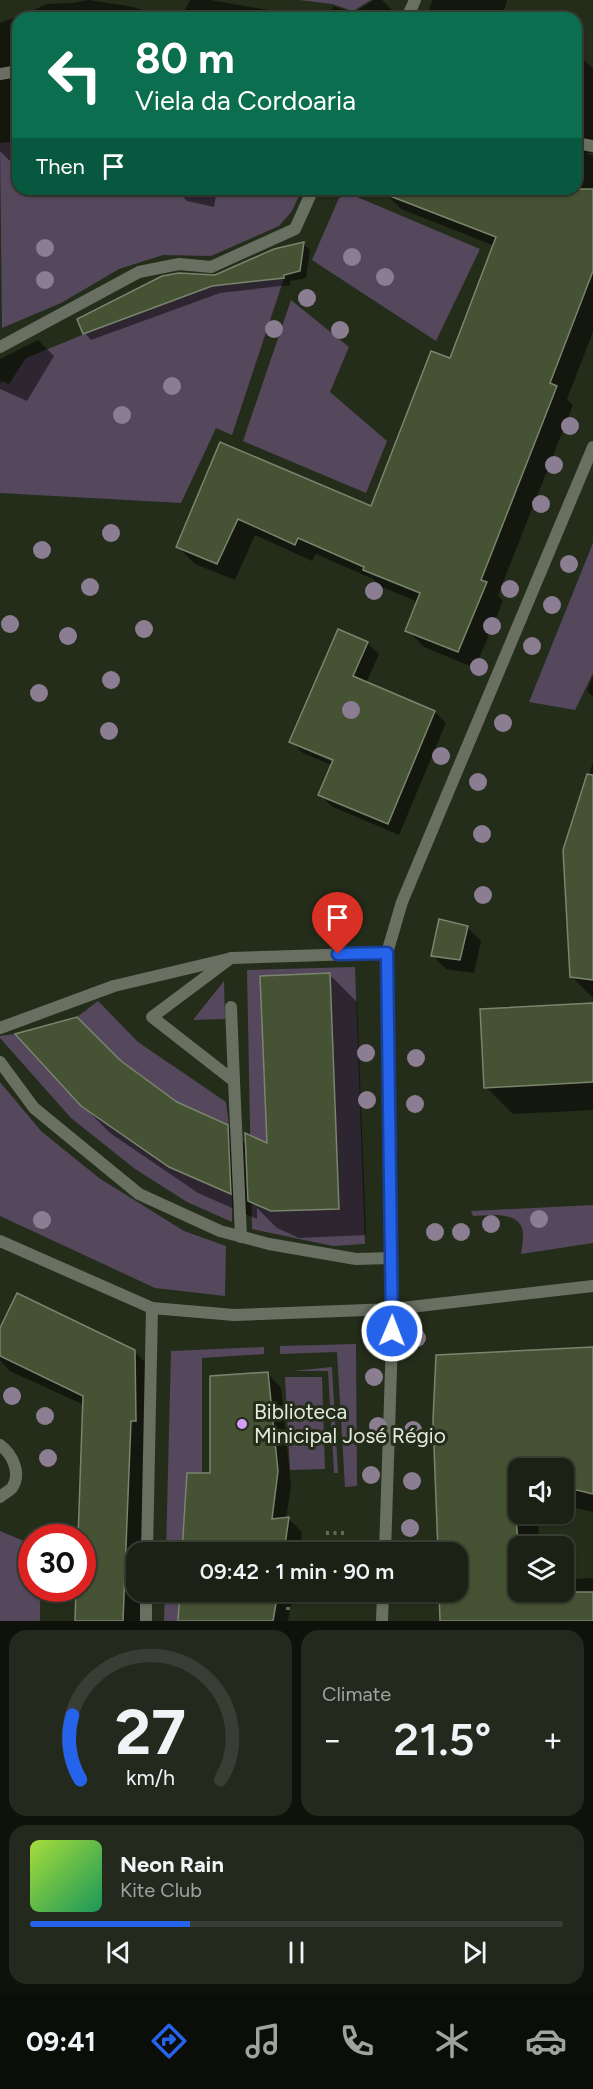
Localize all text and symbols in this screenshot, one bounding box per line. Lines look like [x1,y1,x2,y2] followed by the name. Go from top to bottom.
[135,33,235,84] text: 80 m
[36,36,114,114] icon: left
[135,84,356,117] text: Viela da Cordoaria
[97,150,130,183] icon: arrive
[36,153,85,180] text: Then
[312,892,363,954] pin
[321,901,354,934] icon: arrive
[360,1299,424,1363] position arrow
[254,1399,446,1448] place label: Biblioteca Minicipal José Régio
[235,1417,249,1431] marker: Biblioteca Minicipal José Régio
[508,1458,574,1602] map controls
[508,1458,574,1524] button: sound
[18,1524,96,1602] speed limit sign: 30
[508,1536,574,1602] button: layers
[200,1558,394,1585] text: 09:42 · 1 min · 90 m
[322,1682,391,1706] text: Climate
[115,1695,186,1770] text: 27
[394,1712,491,1766] text: 21.5°
[322,1720,343,1759] text: −
[542,1720,563,1759] text: +
[126,1765,175,1790] text: km/h
[120,1851,224,1878] text: Neon Rain
[120,1878,202,1902] text: Kite Club
[102,1936,135,1969] icon: previous
[280,1936,313,1969] icon: pause
[458,1936,491,1969] icon: next
[148,2020,190,2062] icon: directions
[242,2020,284,2062] icon: music
[336,2020,378,2062] icon: phone
[431,2020,473,2062] icon: climate
[525,2020,567,2062] icon: car
[26,2025,96,2058] text: 09:41

